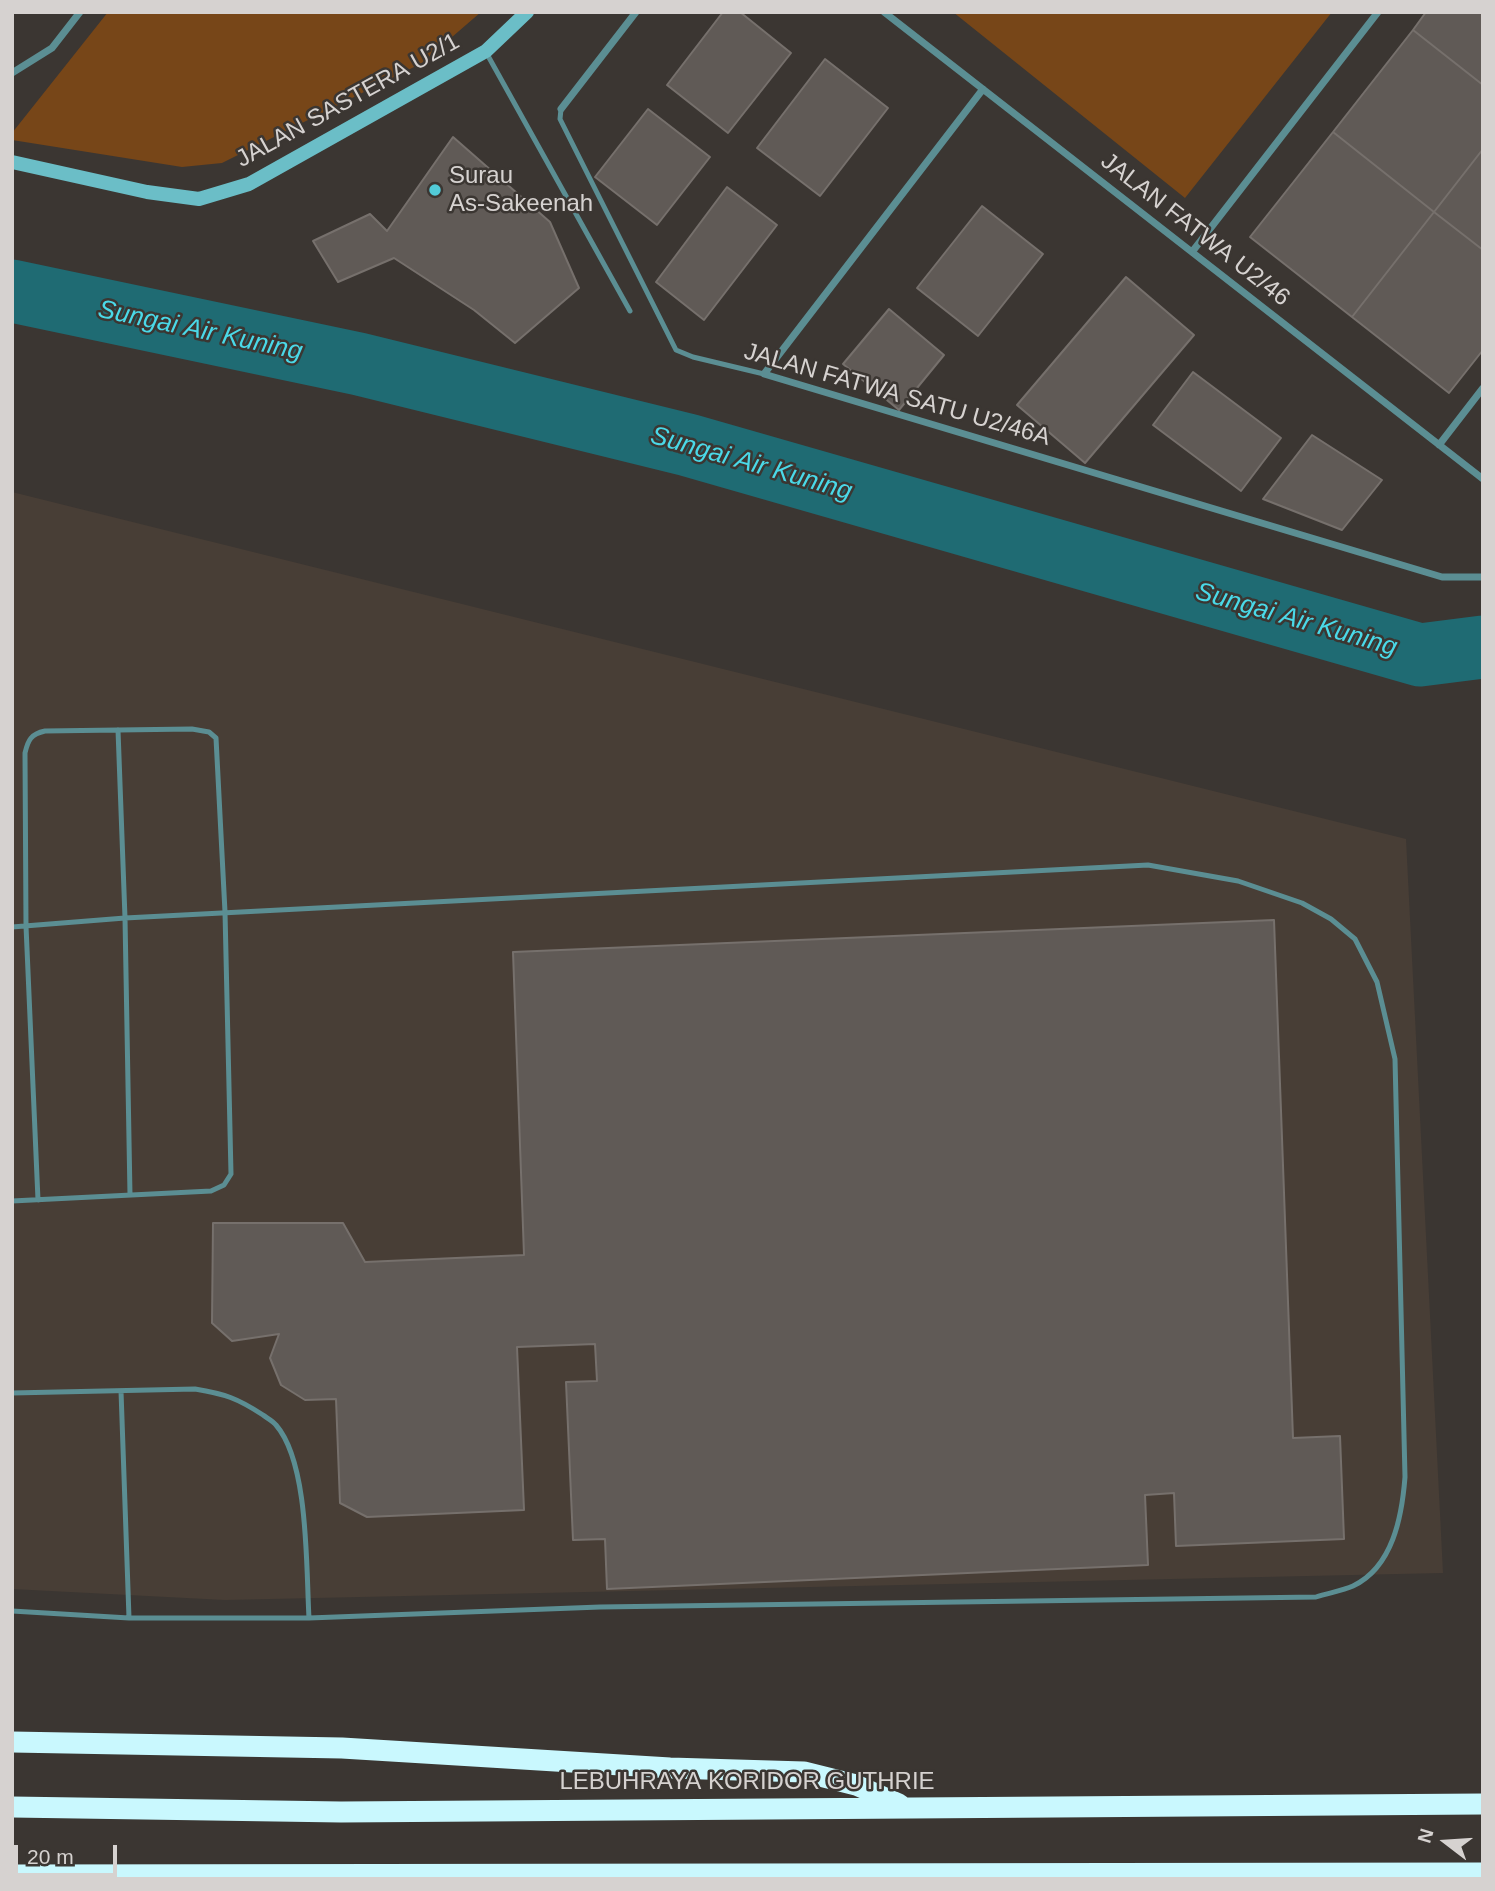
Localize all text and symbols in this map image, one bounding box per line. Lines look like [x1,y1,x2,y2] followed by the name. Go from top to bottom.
[231,28,465,174] street label: JALAN SASTERA U2/1
[1095,147,1295,313] street label: JALAN FATWA U2/46
[449,162,593,218] place label: Surau As-Sakeenah
[427,182,443,198] marker: Surau As-Sakeenah
[95,294,305,368] water label: Sungai Air Kuning
[741,337,1053,453] street label: JALAN FATWA SATU U2/46A
[647,420,855,508] water label: Sungai Air Kuning
[1192,576,1400,664] water label: Sungai Air Kuning
[559,1768,935,1796] street label: LEBUHRAYA KORIDOR GUTHRIE
[1411,1807,1481,1877] north arrow
[1413,1826,1437,1845] text: N
[18,1832,121,1876] scale bar
[27,1845,74,1868] text: 20 m

